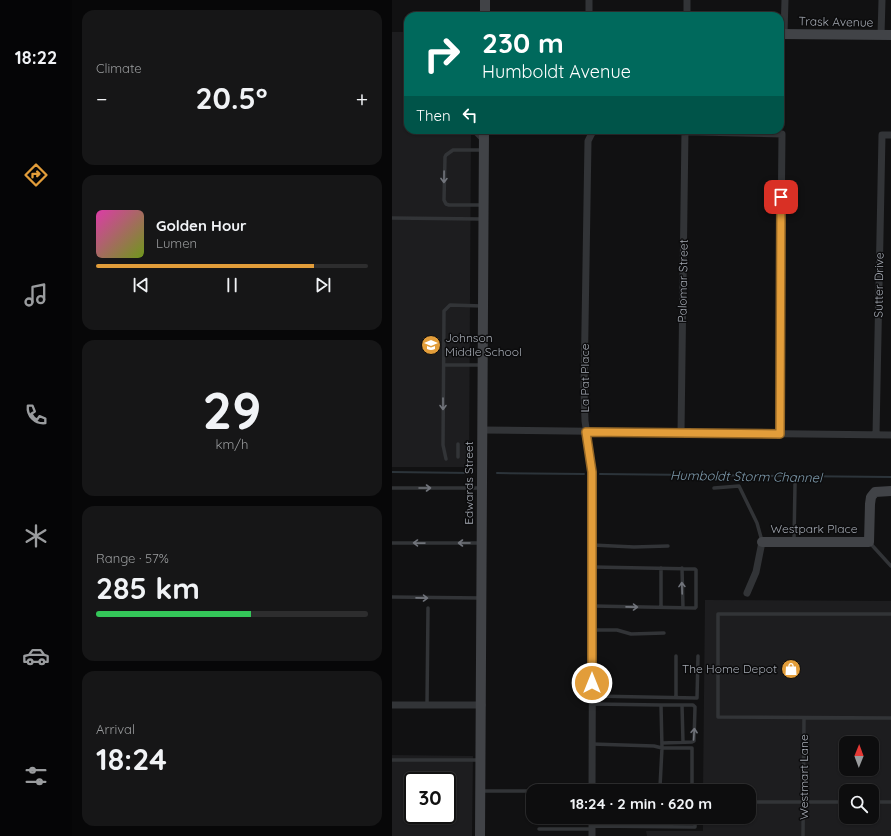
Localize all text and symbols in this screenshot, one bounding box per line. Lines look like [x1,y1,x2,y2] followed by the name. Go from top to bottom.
[799,13,874,30] street label: Trask Avenue
[482,25,564,60] text: 230 m
[416,28,468,80] icon: right
[15,46,57,69] text: 18:22
[96,60,142,76] text: Climate
[482,60,631,83] text: Humboldt Avenue
[196,79,268,117] text: 20.5°
[96,85,107,113] text: −
[356,85,368,113] text: +
[459,104,481,126] icon: left
[416,106,451,125] text: Then
[22,161,50,189] icon: directions
[441,170,448,183] one-way arrow
[764,180,798,214] pin
[770,186,792,208] icon: arrive
[156,216,247,235] text: Golden Hour
[156,235,197,251] text: Lumen
[674,239,691,323] street label: Palomar Street
[870,252,887,318] street label: Sutter Drive
[130,274,152,296] icon: previous
[221,274,243,296] icon: pause
[312,274,334,296] icon: next
[22,281,50,309] icon: music
[445,330,522,359] place label: Johnson Middle School
[420,334,442,356] school or university icon: Johnson Middle School
[577,343,592,412] street label: La Pat Place
[202,377,262,442] text: 29
[439,397,447,410] one-way arrow
[22,401,50,429] icon: phone
[216,436,248,452] text: km/h
[461,441,476,525] street label: Edwards Street
[670,467,824,485] water label: Humboldt Storm Channel
[418,484,431,492] one-way arrow
[771,521,858,536] street label: Westpark Place
[22,522,50,550] icon: climate
[413,539,426,547] one-way arrow
[458,539,471,547] one-way arrow
[96,550,169,566] text: Range · 57%
[96,569,200,607] text: 285 km
[679,582,686,595] one-way arrow
[415,594,428,602] one-way arrow
[625,603,638,611] one-way arrow
[22,642,50,670] icon: car
[780,658,802,680] shop icon: The Home Depot
[682,661,777,676] place label: The Home Depot
[571,662,613,704] position arrow
[96,721,135,737] text: Arrival
[690,728,697,741] one-way arrow
[796,734,811,820] street label: Westmart Lane
[839,736,879,776] north arrow
[839,736,879,824] map controls
[96,740,167,778] text: 18:24
[22,762,50,790] icon: filters
[404,772,456,824] speed limit sign: 30
[839,784,879,824] button: search
[570,794,712,813] text: 18:24 · 2 min · 620 m

